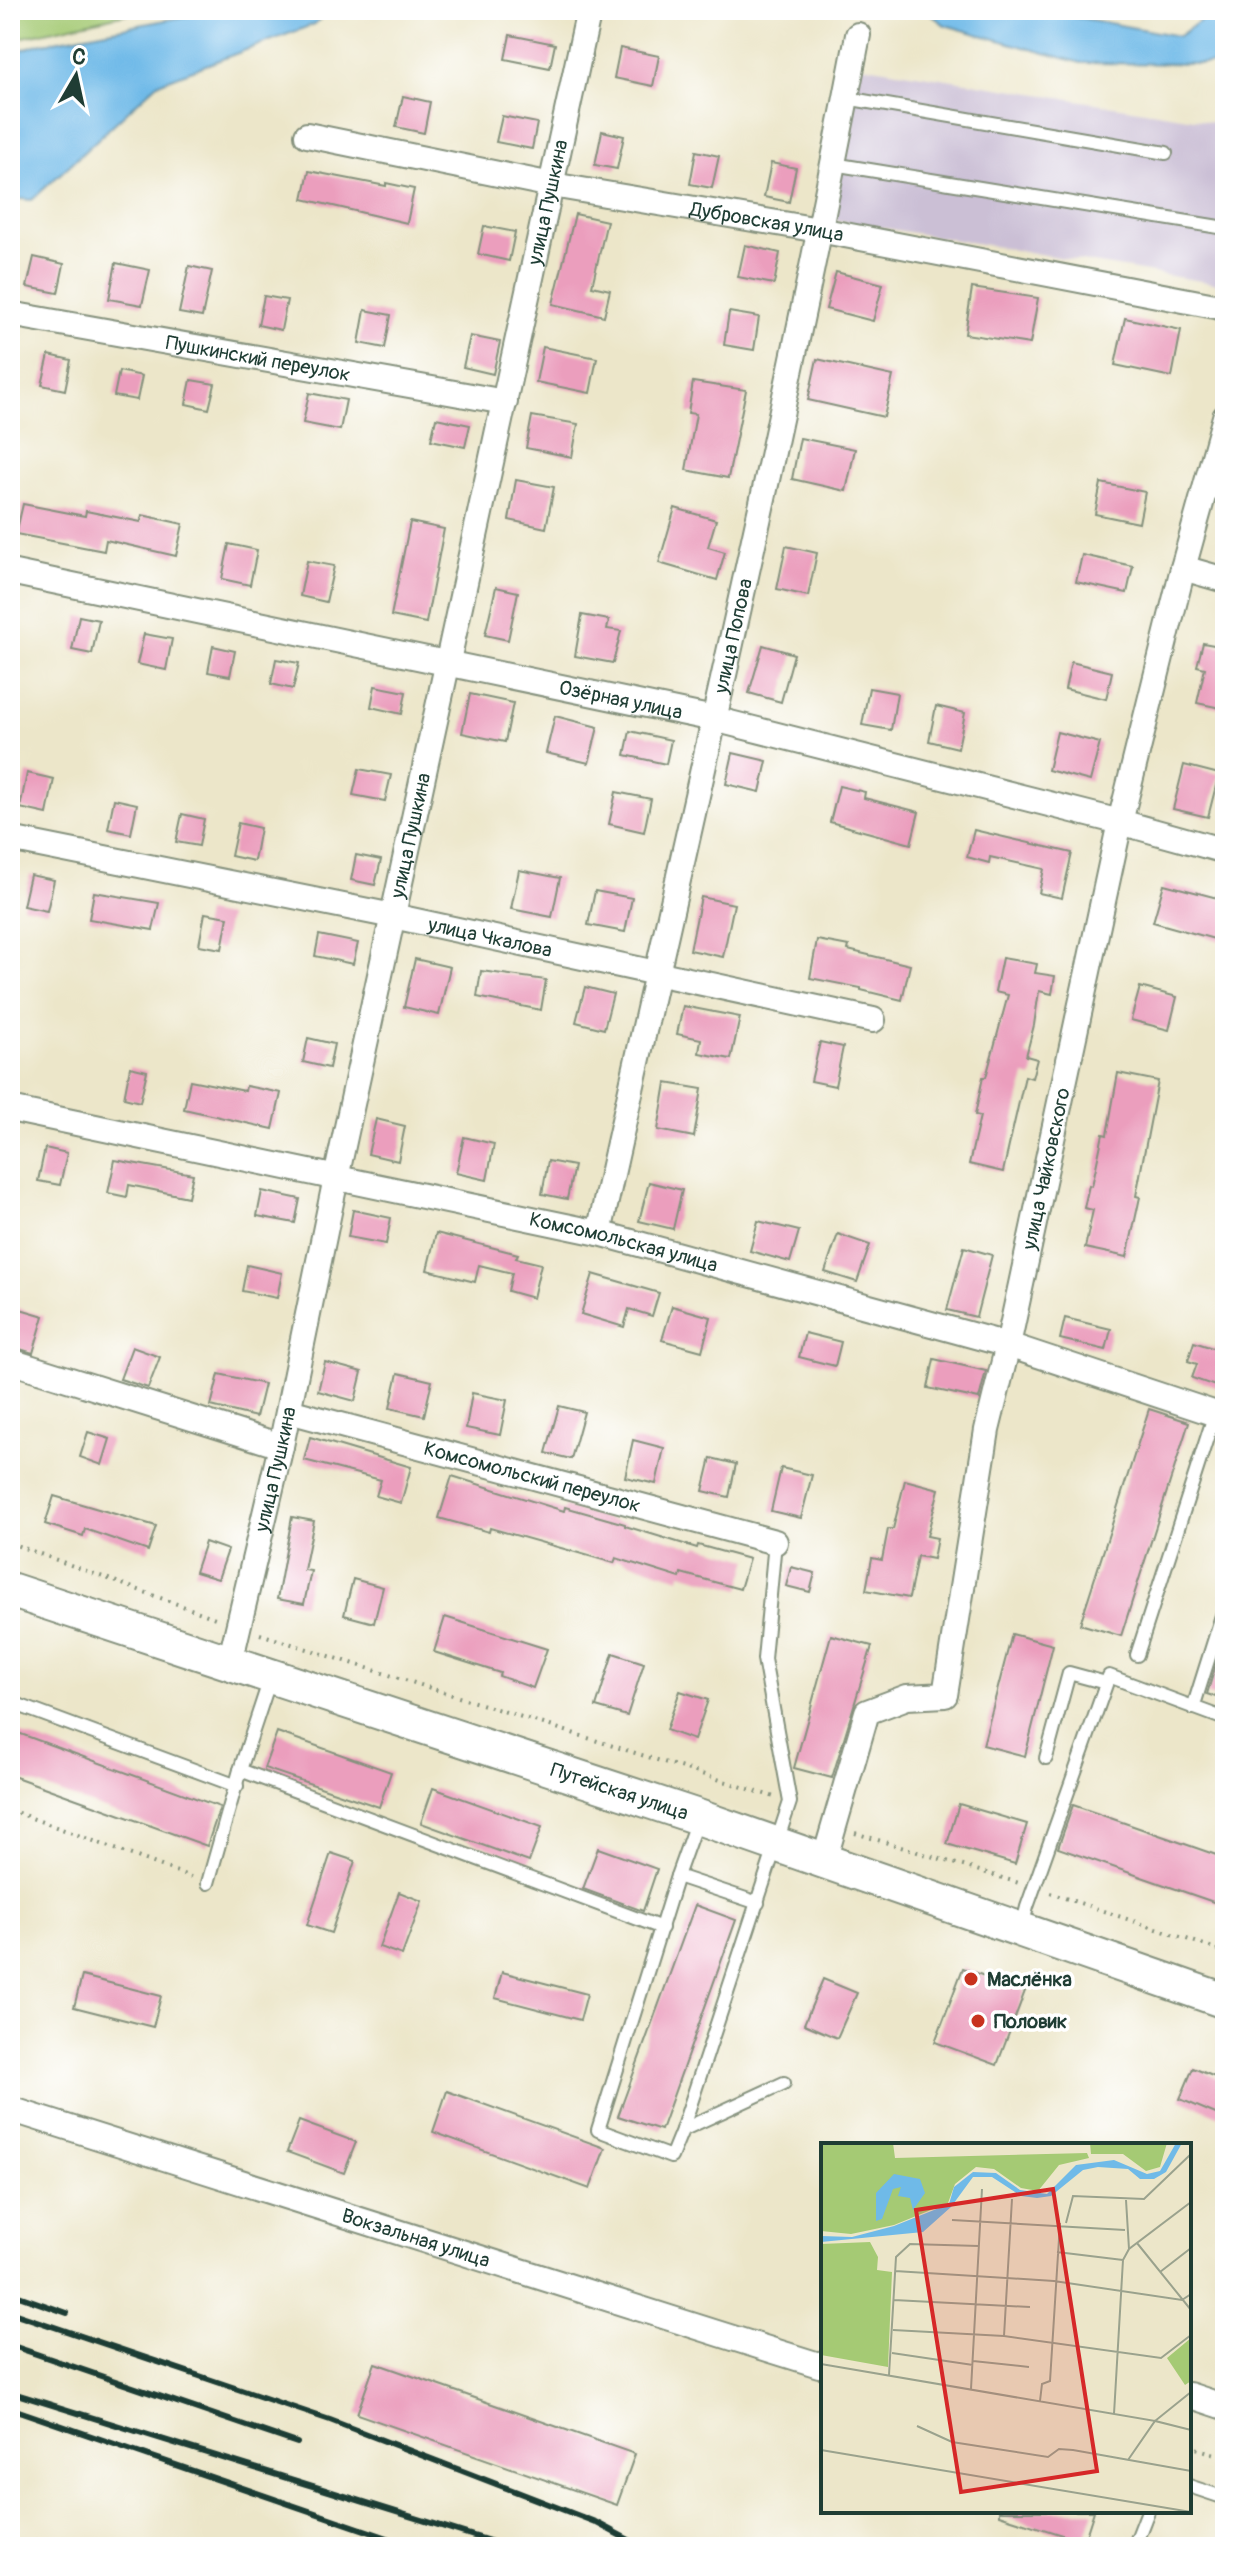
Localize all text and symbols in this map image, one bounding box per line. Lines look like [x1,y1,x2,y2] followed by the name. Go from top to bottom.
[36,36,116,116] north arrow
[70,42,88,72] text: С
[522,137,574,268] street label: улица Пушкина
[687,196,846,247] street label: Дубровская улица
[164,330,352,387] street label: Пушкинский переулок
[708,576,758,697] street label: улица Попова
[557,675,685,725] street label: Озёрная улица
[385,771,436,901] street label: улица Пушкина
[425,912,554,963] street label: улица Чкалова
[1017,1085,1076,1253] street label: улица Чайковского
[527,1207,721,1278] street label: Комсомольская улица
[249,1405,302,1535] street label: улица Пушкина
[421,1436,643,1518] street label: Комсомольский переулок
[547,1757,692,1826] street label: Путейская улица
[987,1967,1072,1992] place label: Маслёнка
[962,1970,980,1988] marker: Маслёнка
[994,2009,1067,2034] place label: Половик
[969,2012,987,2030] marker: Половик
[821,2143,1191,2513] inset map
[339,2203,493,2273] street label: Вокзальная улица

